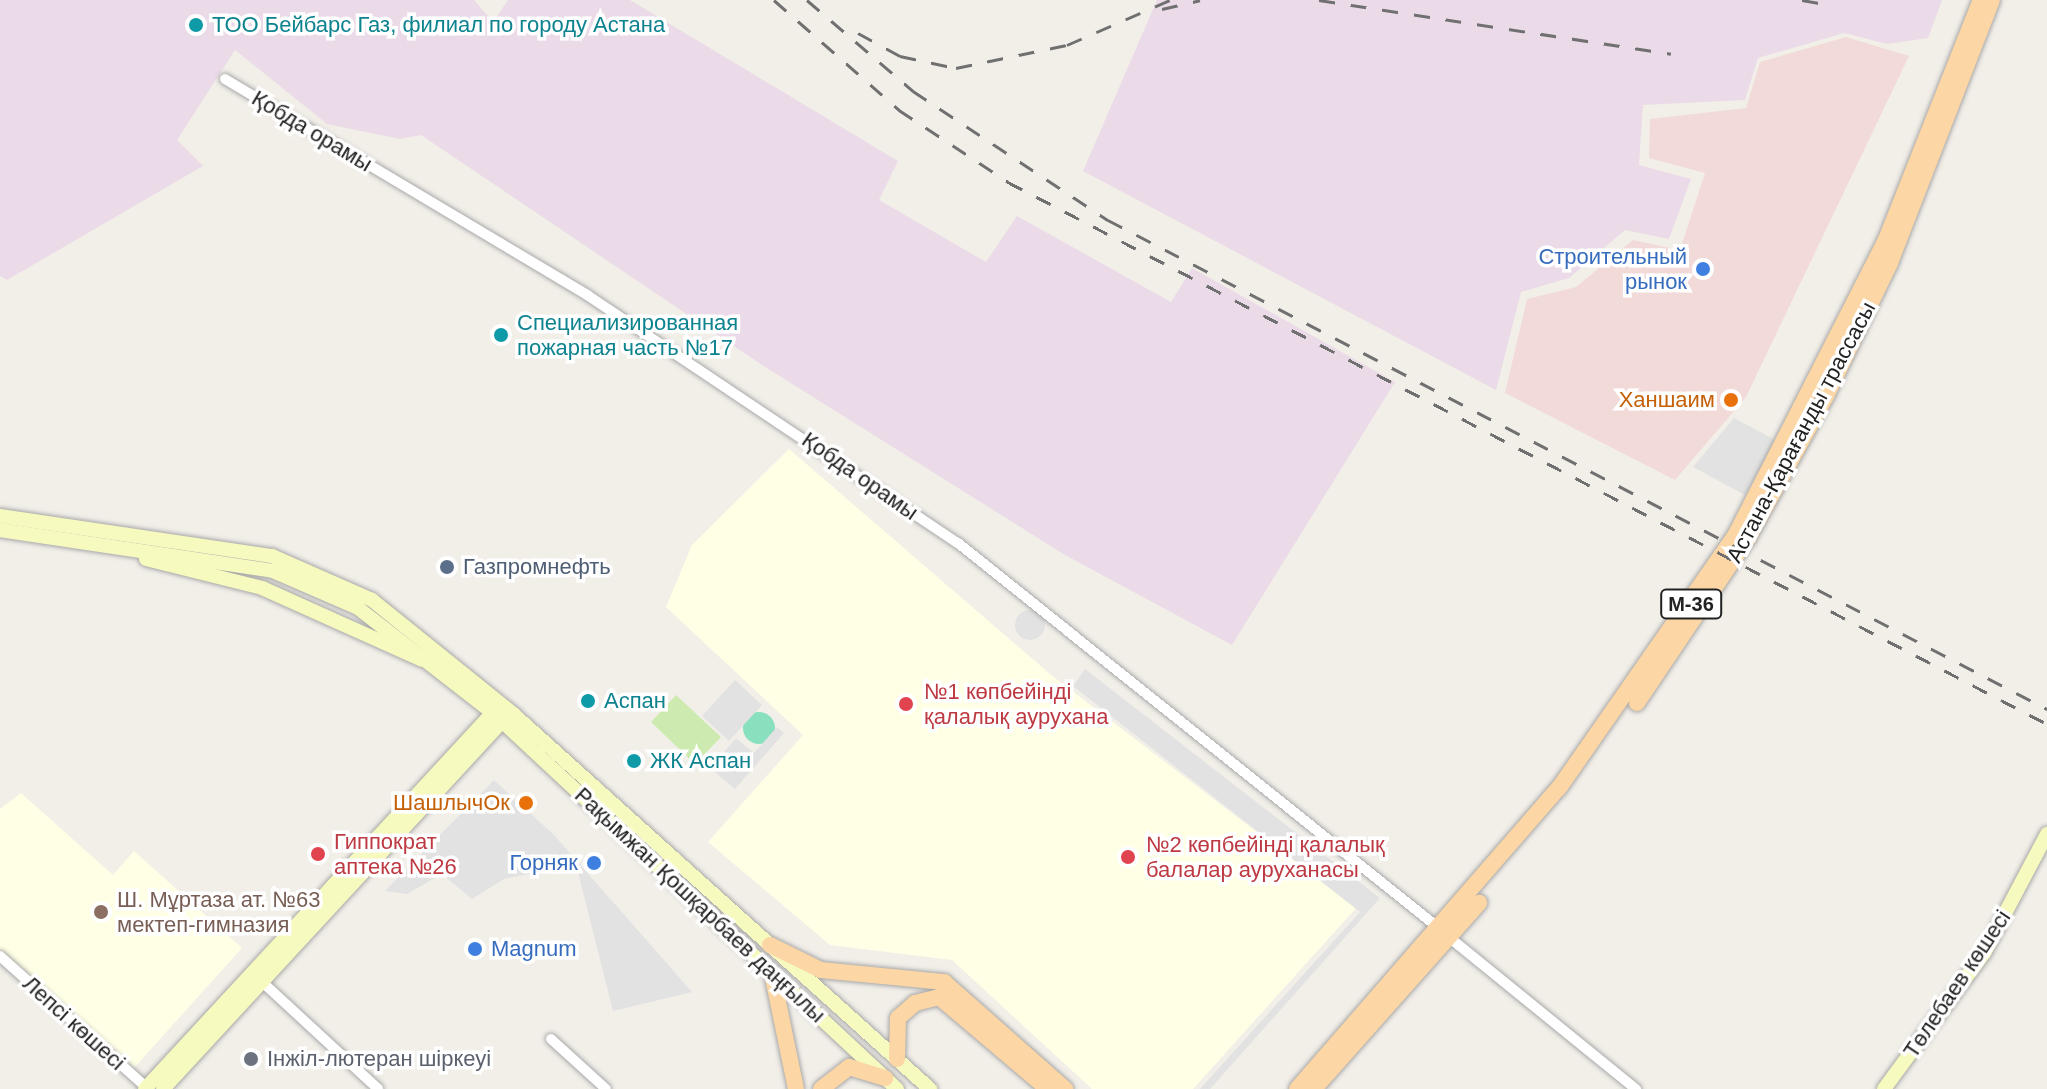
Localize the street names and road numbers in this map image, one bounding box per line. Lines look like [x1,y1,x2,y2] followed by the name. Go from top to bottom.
[247,85,377,177] street label: Қобда орамы
[1721,297,1881,567] street label: Астана-Қарағанды трассасы
[797,426,923,526] street label: Қобда орамы
[1659,588,1723,620] road number: M-36
[569,782,831,1028] street label: Рақымжан Қошқарбаев даңғылы
[1898,905,2016,1063] street label: Төлебаев көшесі
[18,970,130,1076] street label: Лепсі көшесі

